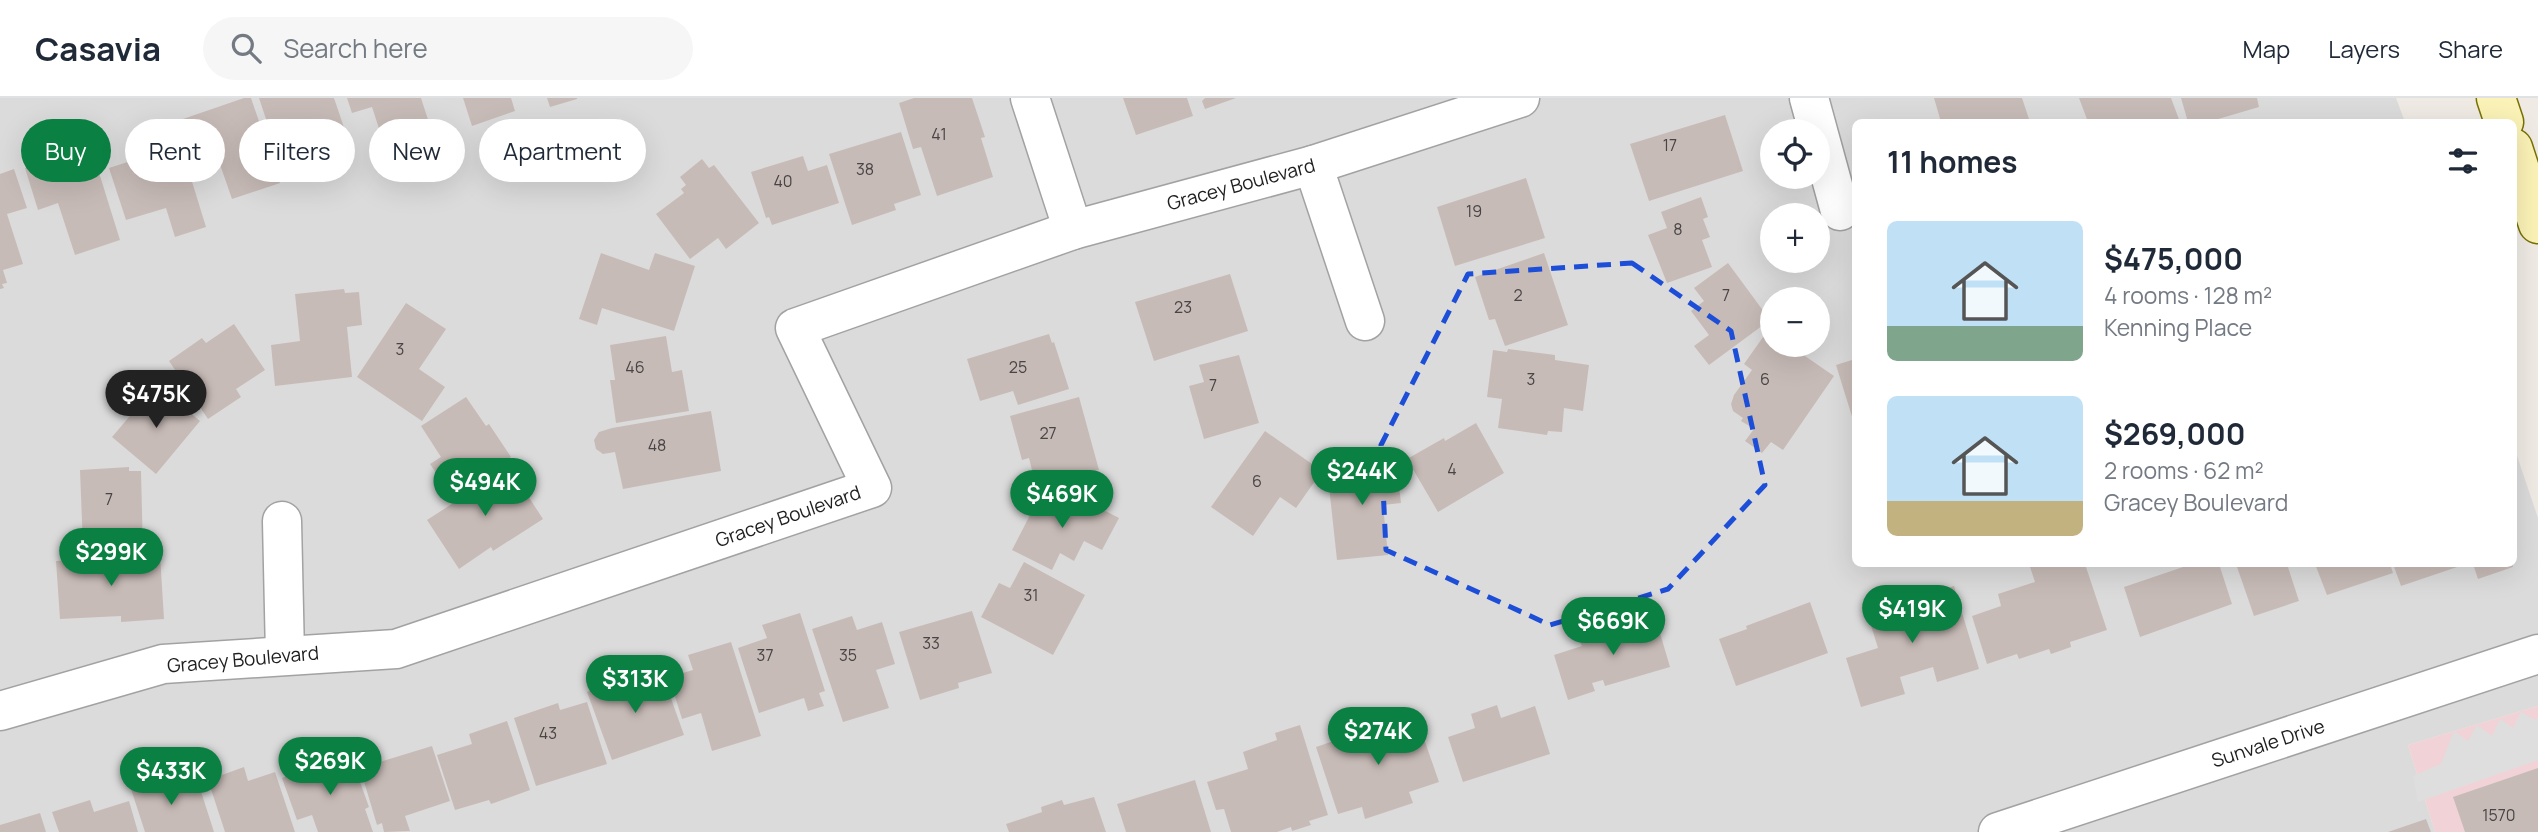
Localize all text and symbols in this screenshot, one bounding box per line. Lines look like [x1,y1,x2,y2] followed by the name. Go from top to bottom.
[203,17,693,80] search box
[35,26,161,71] text: Casavia
[227,29,265,67] icon: search
[283,30,428,66] text: Search here
[2243,32,2290,65] text: Map
[2328,32,2400,65] text: Layers
[2438,32,2503,65] text: Share
[21,119,111,182] chip: Buy
[125,119,225,182] chip: Rent
[239,119,355,182] chip: Filters
[369,119,465,182] chip: New
[479,119,646,182] chip: Apartment
[1760,119,1830,357] map controls
[1760,119,1830,189] button: locate
[931,123,947,145] house number: 41
[1663,134,1677,156] house number: 17
[1887,141,2018,182] text: 11 homes
[2444,142,2482,180] icon: filters
[1164,152,1318,216] street label: Gracey Boulevard
[856,158,874,180] house number: 38
[773,170,793,192] house number: 40
[1466,200,1482,222] house number: 19
[1760,203,1830,273] button: +
[1673,218,1683,240] house number: 8
[2104,238,2243,279] text: $475,000
[1943,249,2027,333] icon: home
[2104,279,2272,311] text: 4 rooms · 128 m²
[1513,284,1523,306] house number: 2
[1722,284,1730,306] house number: 7
[1760,287,1830,357] button: −
[1174,296,1192,318] house number: 23
[2104,311,2252,343] text: Kenning Place
[396,338,404,360] house number: 3
[625,356,645,378] house number: 46
[1009,356,1027,378] house number: 25
[1527,368,1535,390] house number: 3
[1760,368,1770,390] house number: 6
[107,370,205,430] pin: $475K
[1209,374,1217,396] house number: 7
[121,377,191,409] text: $475K
[2104,413,2245,454] text: $269,000
[1039,422,1057,444] house number: 27
[1943,424,2027,508] icon: home
[648,434,666,456] house number: 48
[1313,448,1411,507] pin: $244K
[1327,454,1397,486] text: $244K
[2104,454,2264,486] text: 2 rooms · 62 m²
[436,458,534,518] pin: $494K
[1447,458,1457,480] house number: 4
[449,465,521,497] text: $494K
[1013,470,1111,530] pin: $469K
[1252,470,1262,492] house number: 6
[1026,477,1098,509] text: $469K
[712,479,864,553] street label: Gracey Boulevard
[2104,486,2288,518] text: Gracey Boulevard
[105,488,113,510] house number: 7
[62,528,160,588] pin: $299K
[75,535,147,567] text: $299K
[1023,584,1039,606] house number: 31
[1863,586,1961,645] pin: $419K
[1878,592,1946,624] text: $419K
[1564,598,1662,657] pin: $669K
[1577,604,1649,636] text: $669K
[922,632,940,654] house number: 33
[166,639,320,679] street label: Gracey Boulevard
[757,644,773,666] house number: 37
[839,644,857,666] house number: 35
[586,656,684,715] pin: $313K
[602,662,668,694] text: $313K
[1329,708,1427,767] pin: $274K
[2208,712,2328,774] street label: Sunvale Drive
[1344,714,1412,746] text: $274K
[539,722,557,744] house number: 43
[281,738,379,797] pin: $269K
[294,744,366,776] text: $269K
[122,748,220,807] pin: $433K
[136,754,206,786] text: $433K
[2482,804,2516,826] house number: 1570

